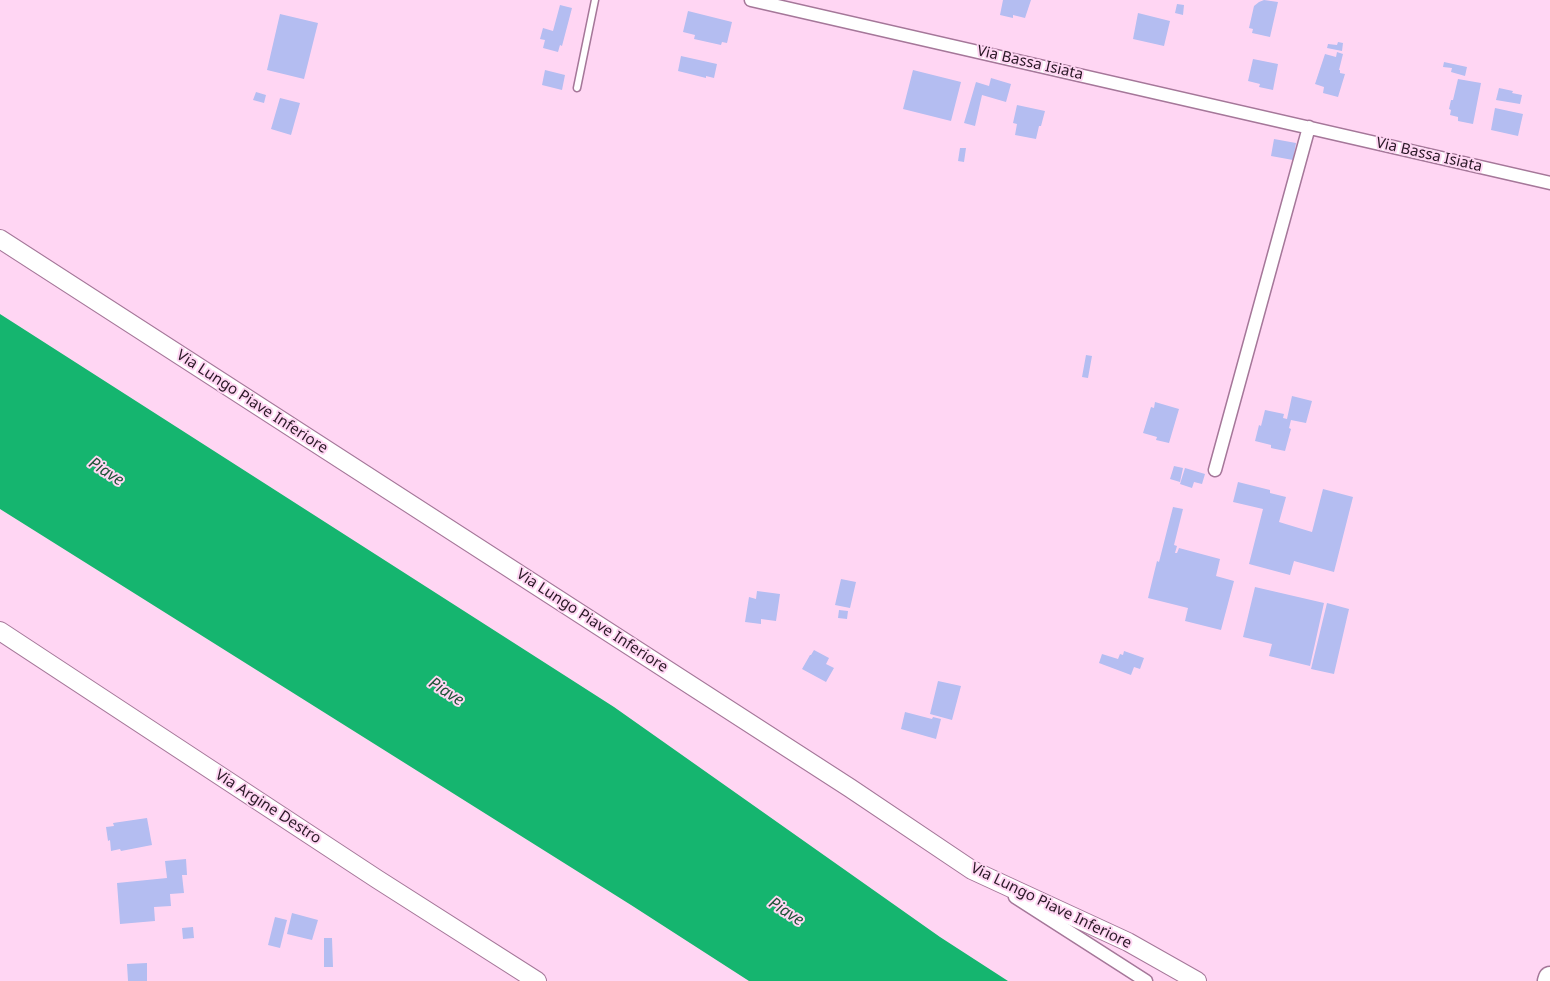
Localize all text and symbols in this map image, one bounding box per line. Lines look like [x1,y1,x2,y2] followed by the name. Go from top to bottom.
[975,42,1085,84] street label: Via Bassa Isiata
[1374,134,1484,176] street label: Via Bassa Isiata
[173,346,331,458] street label: Via Lungo Piave Inferiore
[85,454,127,490] water label: Piave
[513,565,671,677] street label: Via Lungo Piave Inferiore
[425,674,467,710] water label: Piave
[212,766,324,848] street label: Via Argine Destro
[968,859,1134,953] street label: Via Lungo Piave Inferiore
[765,894,807,930] water label: Piave

